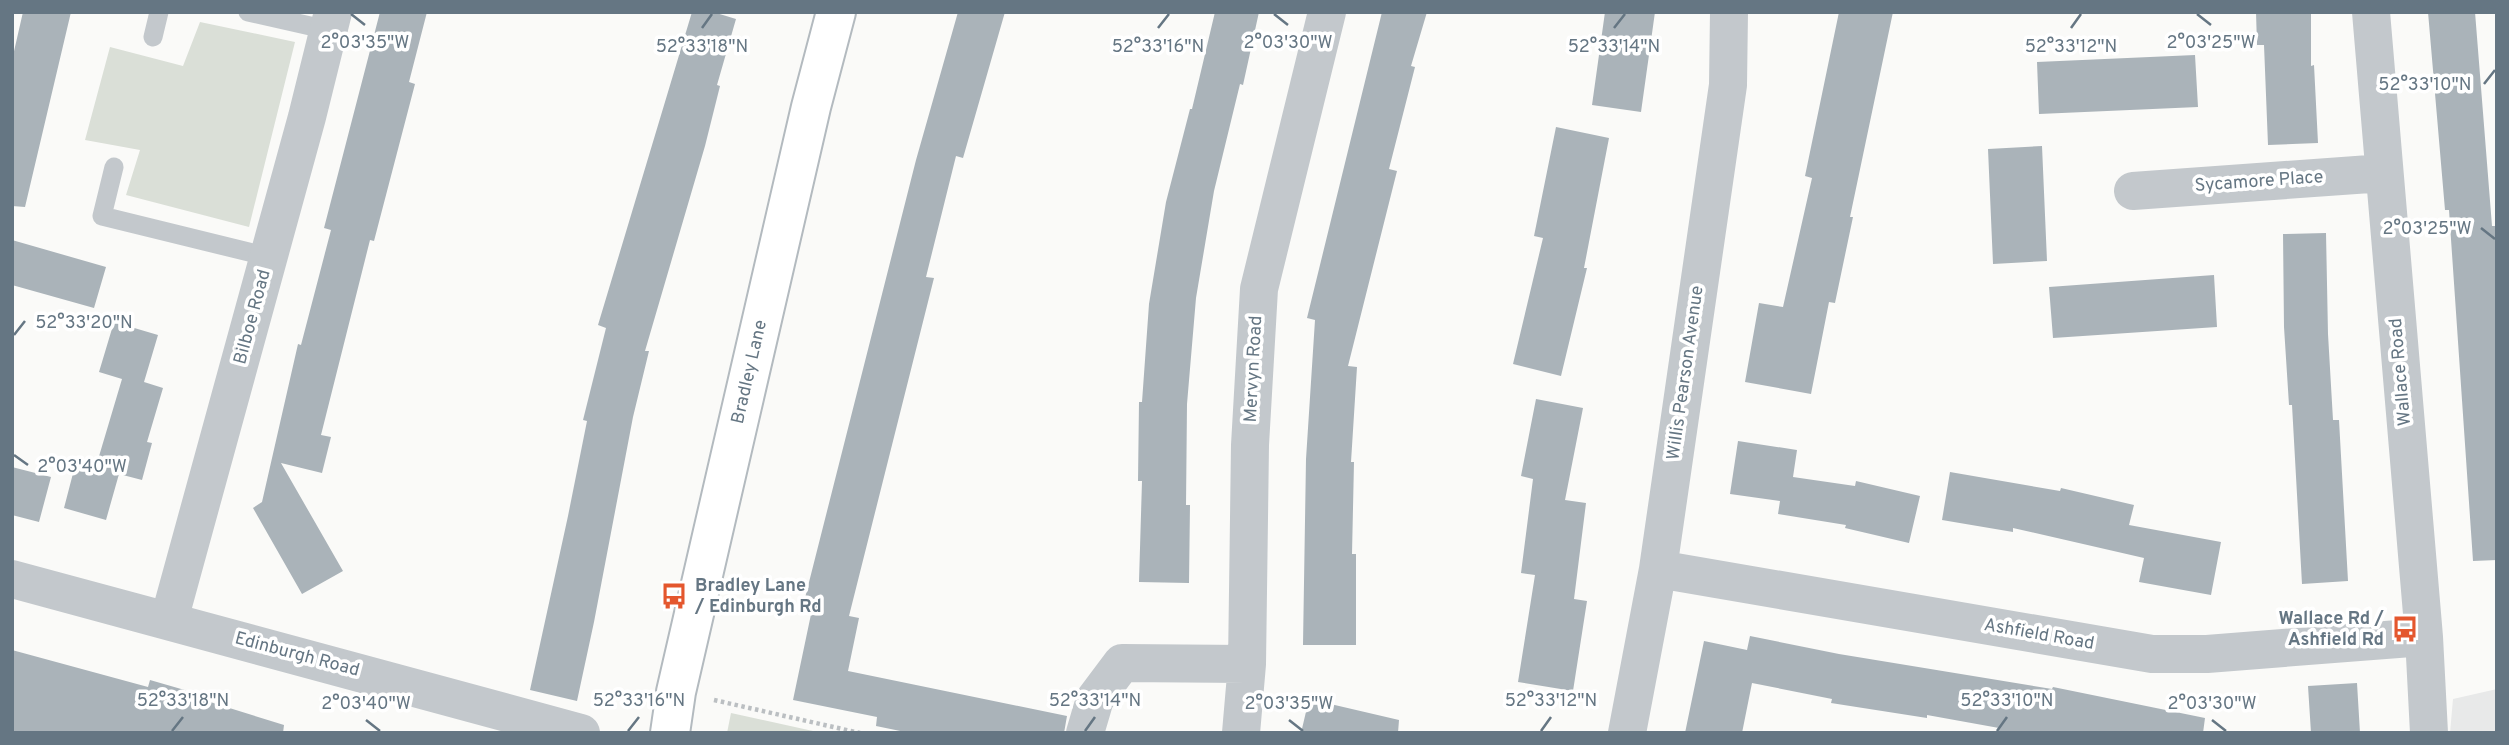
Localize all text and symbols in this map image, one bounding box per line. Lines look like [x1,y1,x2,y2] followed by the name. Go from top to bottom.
[320,32,410,55] text: 2°03'35"W
[1243,32,1333,55] text: 2°03'30"W
[2166,32,2256,55] text: 2°03'25"W
[656,36,748,59] text: 52°33'18"N
[1112,36,1204,59] text: 52°33'16"N
[1568,36,1660,59] text: 52°33'14"N
[2025,36,2117,59] text: 52°33'12"N
[2378,74,2472,97] text: 52°33'10"N
[2194,166,2324,198] street label: Sycamore Place
[2382,218,2472,241] text: 2°03'25"W
[229,267,277,367] street label: Bilboe Road
[1662,284,1710,462] street label: Willis Pearson Avenue
[35,312,133,335] text: 52°33'20"N
[1240,315,1268,423] street label: Mervyn Road
[2385,317,2417,427] street label: Wallace Road
[727,318,773,426] street label: Bradley Lane
[37,456,127,479] text: 2°03'40"W
[694,575,822,619] place label: Bradley Lane / Edinburgh Rd
[659,581,689,611] bus stop icon: Bradley Lane / Edinburgh Rd
[2279,608,2385,652] place label: Wallace Rd / Ashfield Rd
[1982,614,2096,656] street label: Ashfield Road
[2390,614,2420,644] bus stop icon: Wallace Rd / Ashfield Rd
[232,627,362,683] street label: Edinburgh Road
[137,690,229,713] text: 52°33'18"N
[593,690,685,713] text: 52°33'16"N
[1049,690,1141,713] text: 52°33'14"N
[1505,690,1597,713] text: 52°33'12"N
[1960,690,2054,713] text: 52°33'10"N
[321,693,411,716] text: 2°03'40"W
[1244,693,1334,716] text: 2°03'35"W
[2167,693,2257,716] text: 2°03'30"W

